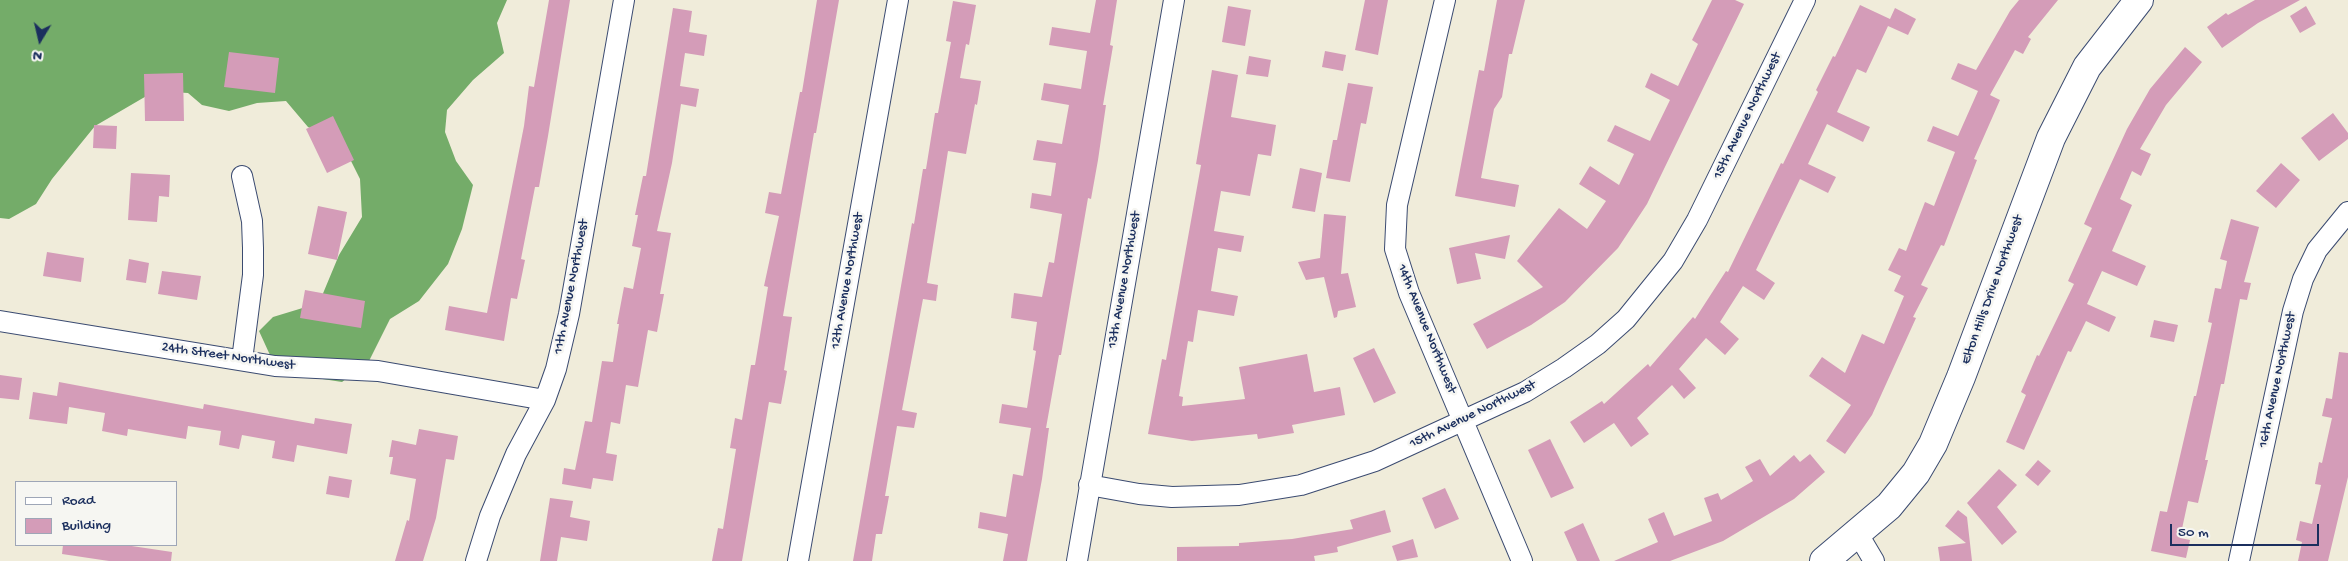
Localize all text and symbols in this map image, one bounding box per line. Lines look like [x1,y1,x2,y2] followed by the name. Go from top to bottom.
[15,15,65,65] north arrow
[32,46,43,64] text: N
[1710,50,1786,182] street label: 15th Avenue Northwest
[1105,210,1145,350] street label: 13th Avenue Northwest
[828,212,868,350] street label: 12th Avenue Northwest
[1958,213,2028,367] street label: Elton Hills Drive Northwest
[551,218,593,356] street label: 11th Avenue Northwest
[1392,262,1460,396] street label: 14th Avenue Northwest
[2255,311,2301,449] street label: 16th Avenue Northwest
[160,339,296,375] street label: 24th Street Northwest
[1407,377,1539,453] street label: 15th Avenue Northwest
[15,481,178,546] legend
[62,492,95,510] text: Road
[2173,514,2322,546] scale bar
[62,517,111,535] text: Building
[2178,524,2209,542] text: 50 m

